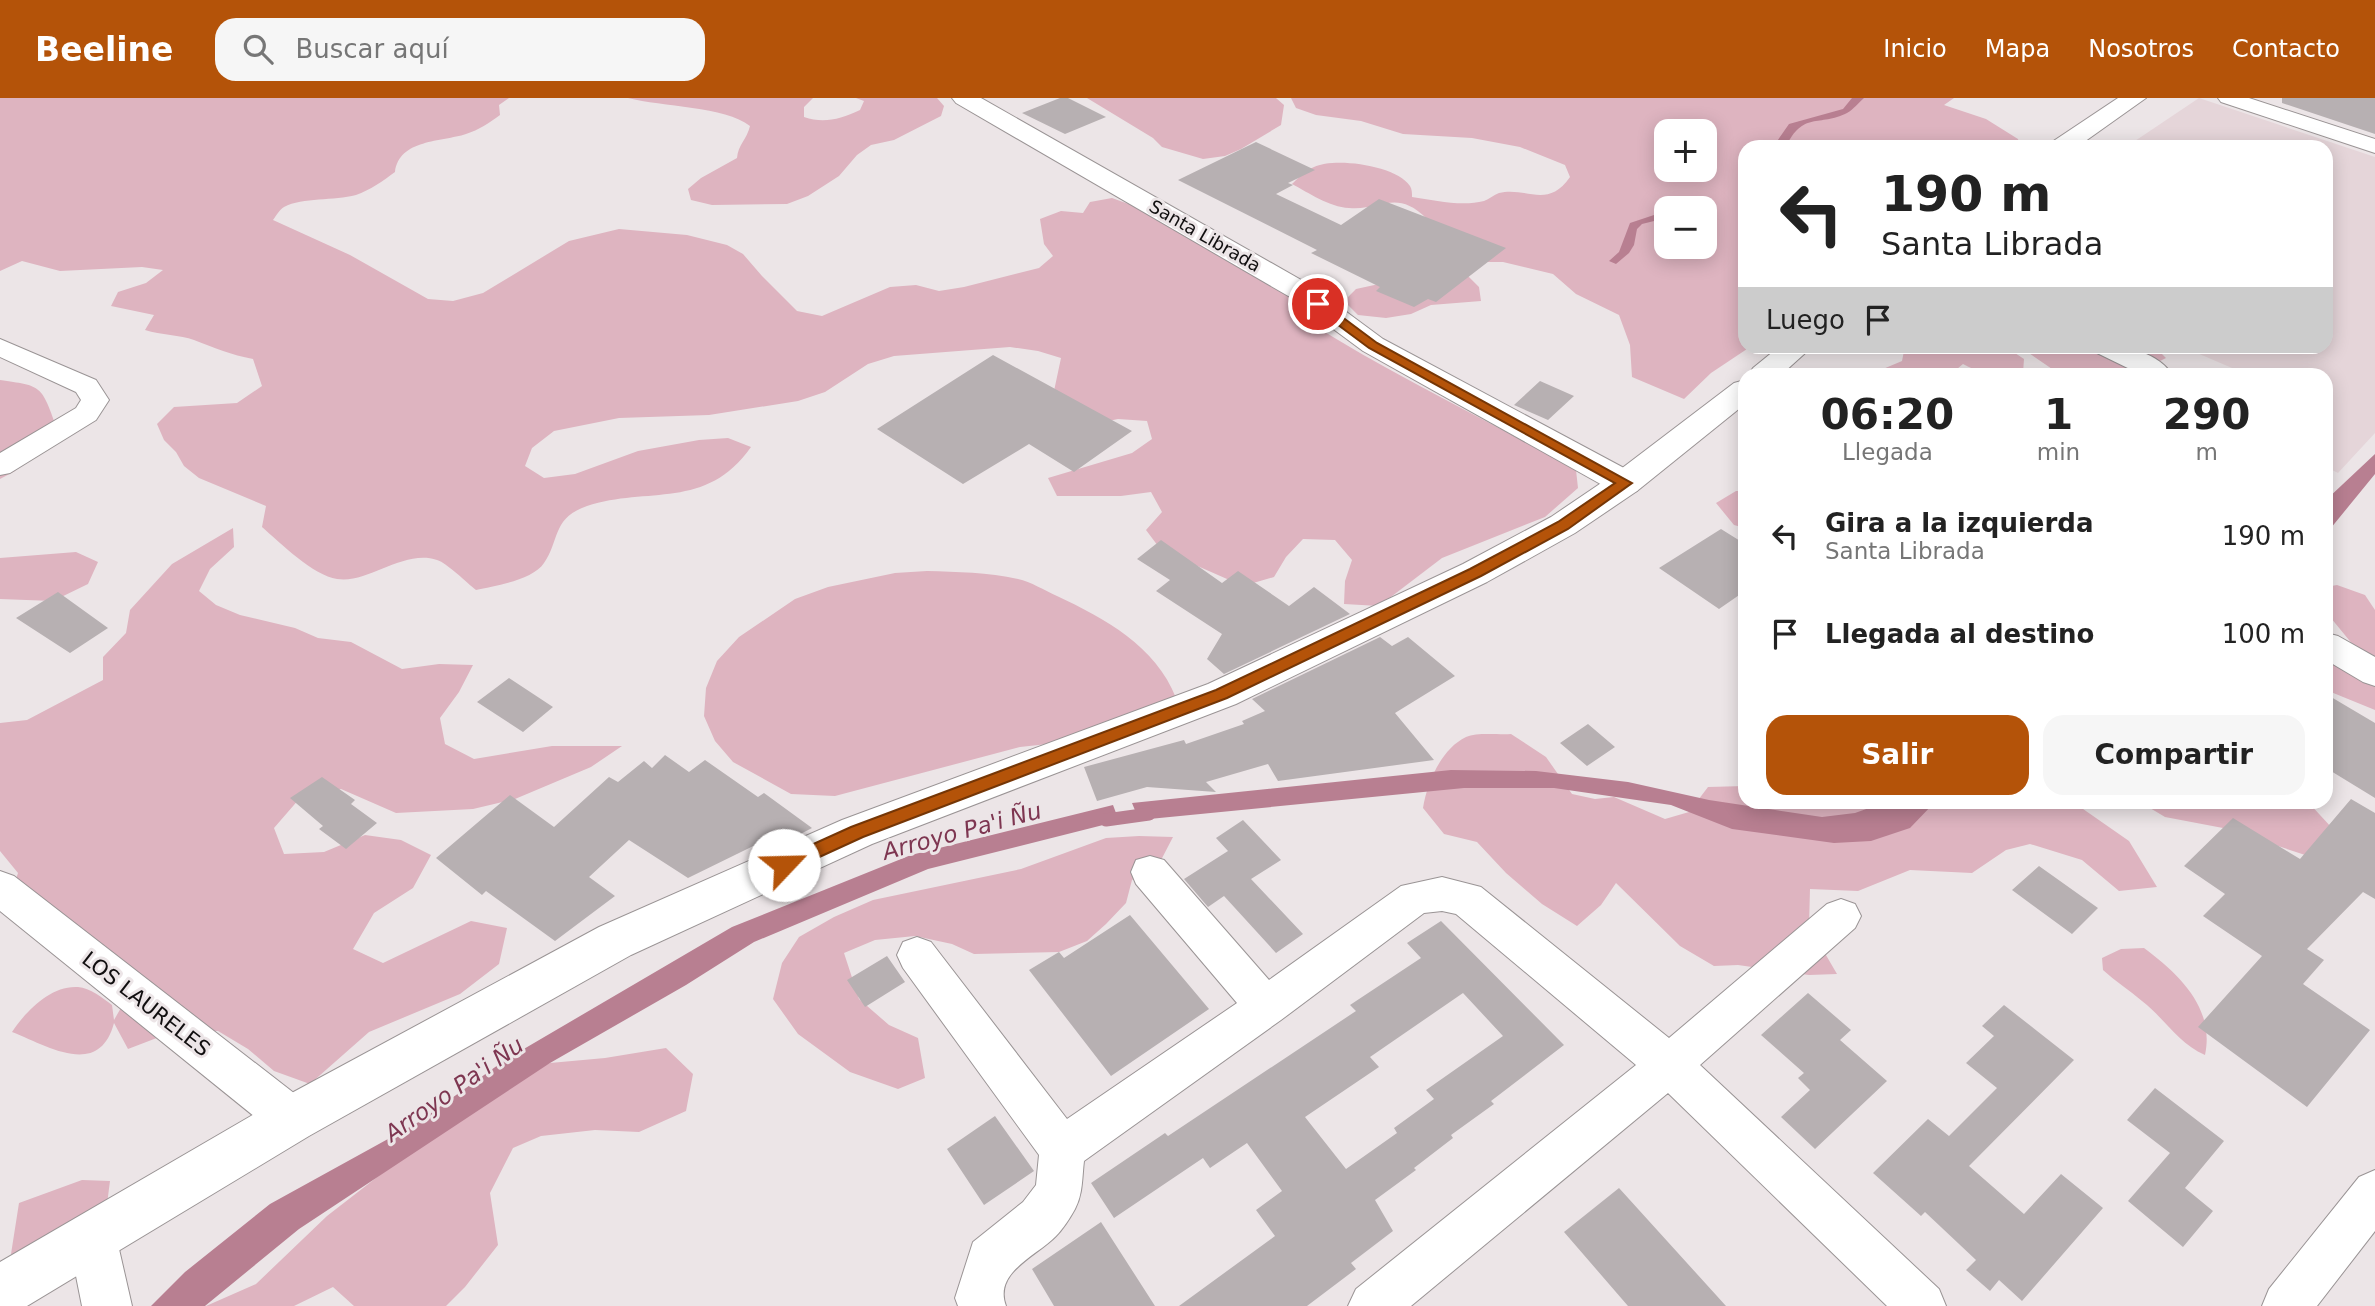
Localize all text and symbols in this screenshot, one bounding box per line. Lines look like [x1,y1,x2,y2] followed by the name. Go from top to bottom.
[215,18,705,81] search box
[35,30,173,69] text: Beeline
[239,30,277,68] icon: search
[295,34,449,64] text: Buscar aquí
[1883,35,1947,63] text: Inicio
[1985,35,2050,63] text: Mapa
[2088,35,2194,63] text: Nosotros
[2232,35,2340,63] text: Contacto
[1654,119,1717,259] map controls
[1654,119,1717,182] button: +
[1881,166,2051,223] text: 190 m
[1766,168,1857,259] icon: left
[1146,195,1265,276] street label: Santa Librada
[1654,196,1717,259] button: −
[1881,225,2103,263] text: Santa Librada
[1288,274,1348,334] pin
[1299,285,1337,323] icon: arrive
[1859,301,1897,339] icon: arrive
[1766,305,1845,335] text: Luego
[1821,390,1954,439] text: 06:20
[2044,390,2073,439] text: 1
[2163,390,2250,439] text: 290
[1842,439,1933,465] text: Llegada
[2037,439,2080,465] text: min
[2195,439,2218,465] text: m
[1825,508,2093,538] text: Gira a la izquierda
[1766,517,1804,555] icon: left
[2222,521,2305,551] text: 190 m
[1825,538,1985,564] text: Santa Librada
[1766,615,1804,653] icon: arrive
[1825,619,2094,649] text: Llegada al destino
[2222,619,2305,649] text: 100 m
[1766,715,2029,795] button: Salir
[2043,715,2305,795] button: Compartir
[877,796,1044,865] water label: Arroyo Pa'i Ñu
[747,828,821,902] position arrow
[77,947,215,1061] street label: LOS LAURELES
[377,1031,528,1148] water label: Arroyo Pa'i Ñu

